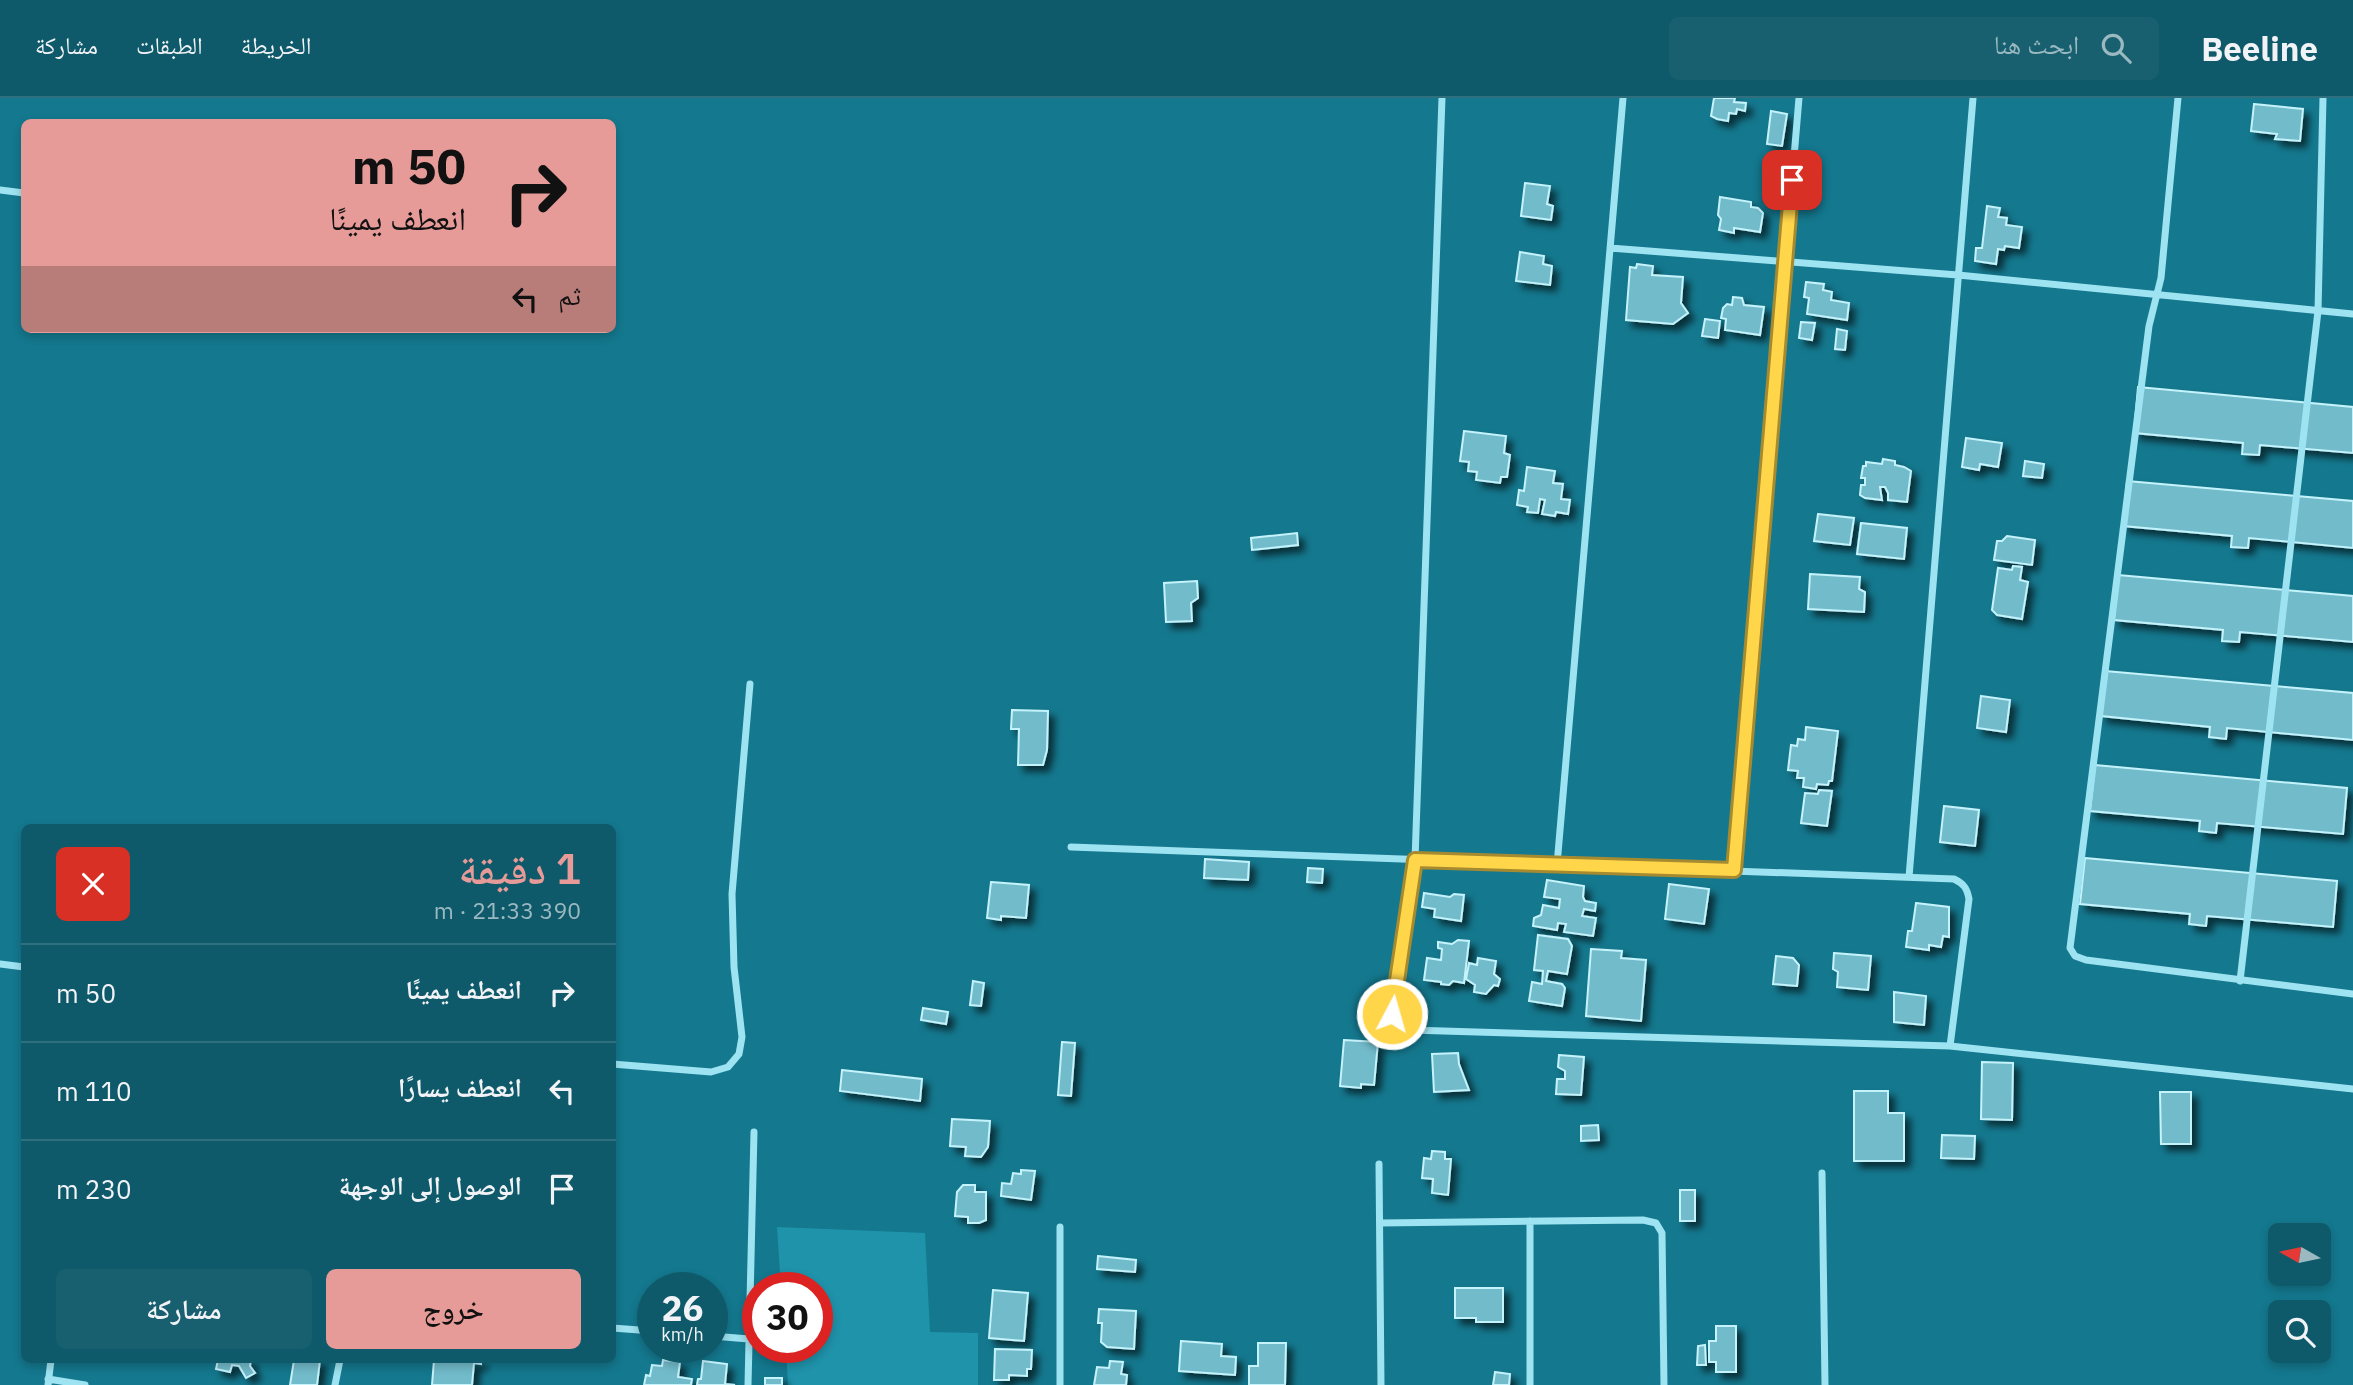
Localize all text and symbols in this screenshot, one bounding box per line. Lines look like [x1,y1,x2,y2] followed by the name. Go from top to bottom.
[1669,17,2159,80] search box
[1994,27,2079,61] text: ابحث هنا
[2201,27,2318,70] text: Beeline
[35,29,98,61] text: مشاركة
[136,29,203,61] text: الطبقات
[241,29,311,61] text: الخريطة
[2097,29,2135,67] icon: search
[352,134,466,197] text: 50 m
[490,147,581,238] icon: right
[1762,150,1822,210] pin
[1773,161,1811,199] icon: arrive
[329,197,466,239] text: انعطف يمينًا
[558,278,581,312] text: ثم
[506,280,544,318] icon: left
[459,841,581,896] text: 1 دقيقة
[56,847,130,921] button: close
[434,895,581,925] text: 390 m · 21:33
[406,972,522,1006] text: انعطف يمينًا
[543,974,581,1012] icon: right
[56,976,116,1010] text: 50 m
[1355,977,1429,1051] position arrow
[398,1070,522,1104] text: انعطف يسارًا
[543,1072,581,1110] icon: left
[56,1074,132,1108] text: 110 m
[339,1168,522,1202] text: الوصول إلى الوجهة
[543,1170,581,1208] icon: arrive
[56,1172,132,1206] text: 230 m
[2268,1223,2331,1286] north arrow
[2268,1223,2331,1363] map controls
[56,1269,312,1349] button: مشاركة
[326,1269,581,1349] button: خروج
[742,1272,833,1363] speed limit sign: 30
[661,1285,704,1331] text: 26
[2268,1300,2331,1363] button: search
[661,1323,704,1346] text: km/h

